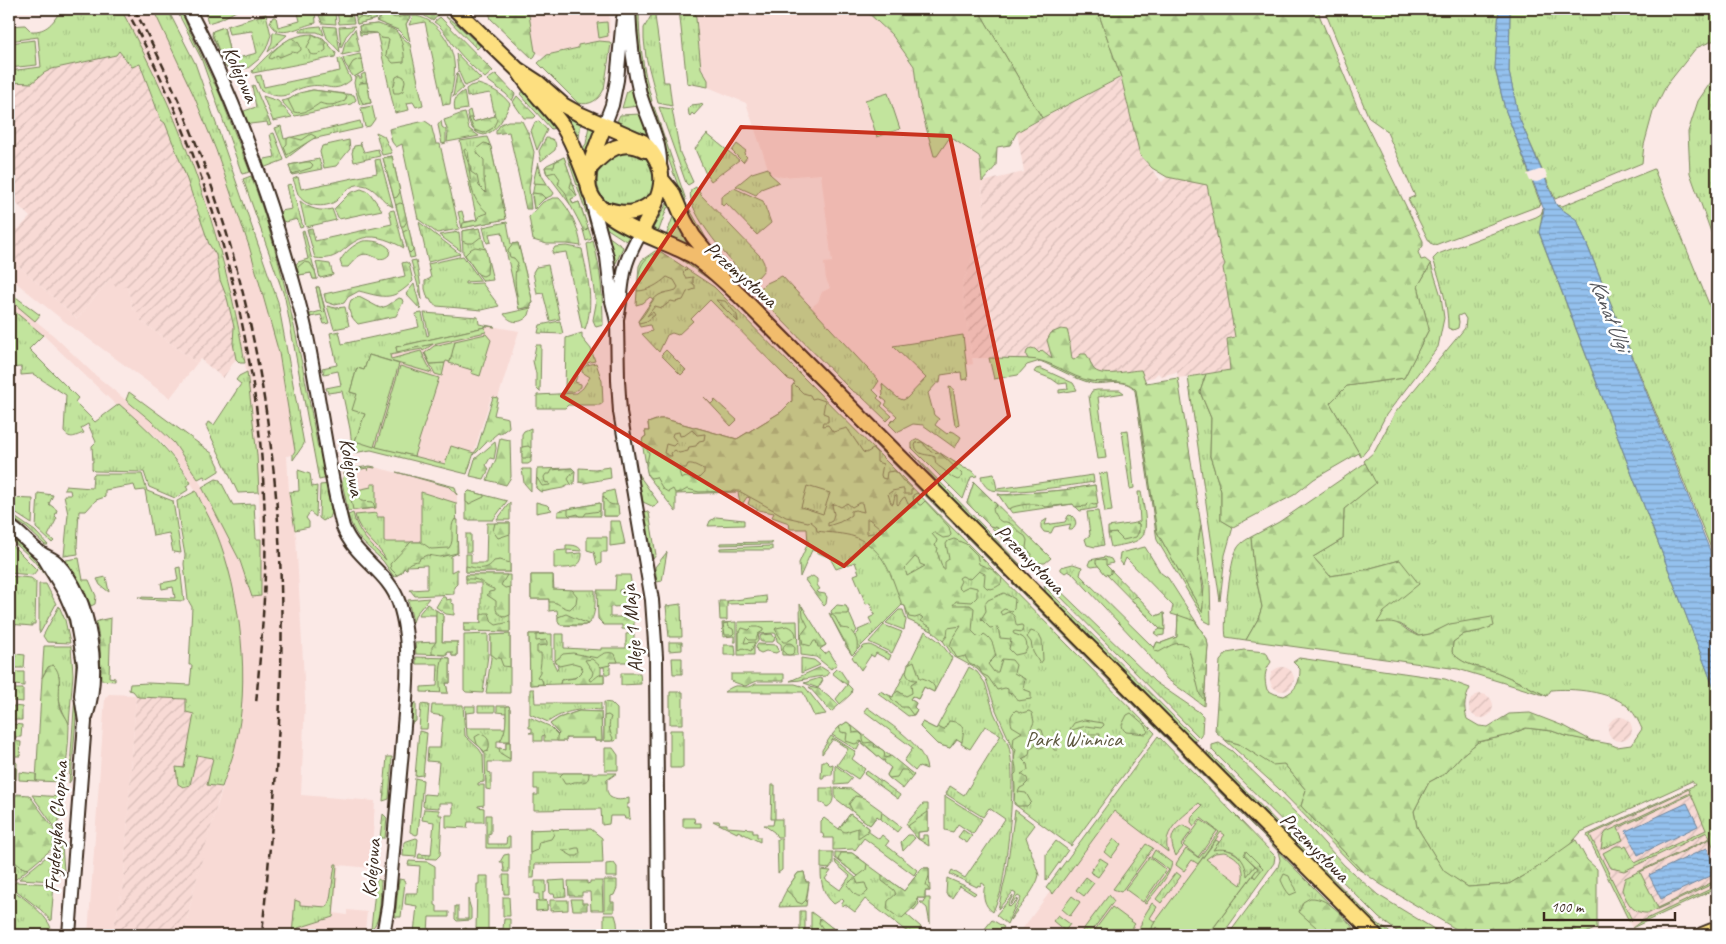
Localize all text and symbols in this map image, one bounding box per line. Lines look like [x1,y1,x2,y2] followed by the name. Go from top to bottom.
[217,42,266,108] street label: Kolejowa
[699,235,784,314] street label: Przemysłowa
[1583,274,1639,360] water label: Kanał Ulgi
[334,436,371,500] street label: Kolejowa
[990,519,1071,600] street label: Przemysłowa
[615,582,649,674] street label: Aleje 1 Maja
[1026,726,1124,752] park label: Park Winnica
[38,759,74,894] street label: Fryderyka Chopina
[1275,807,1356,888] street label: Przemysłowa
[355,836,387,898] street label: Kolejowa
[1544,889,1675,921] scale bar
[1551,898,1585,917] text: 100 m

